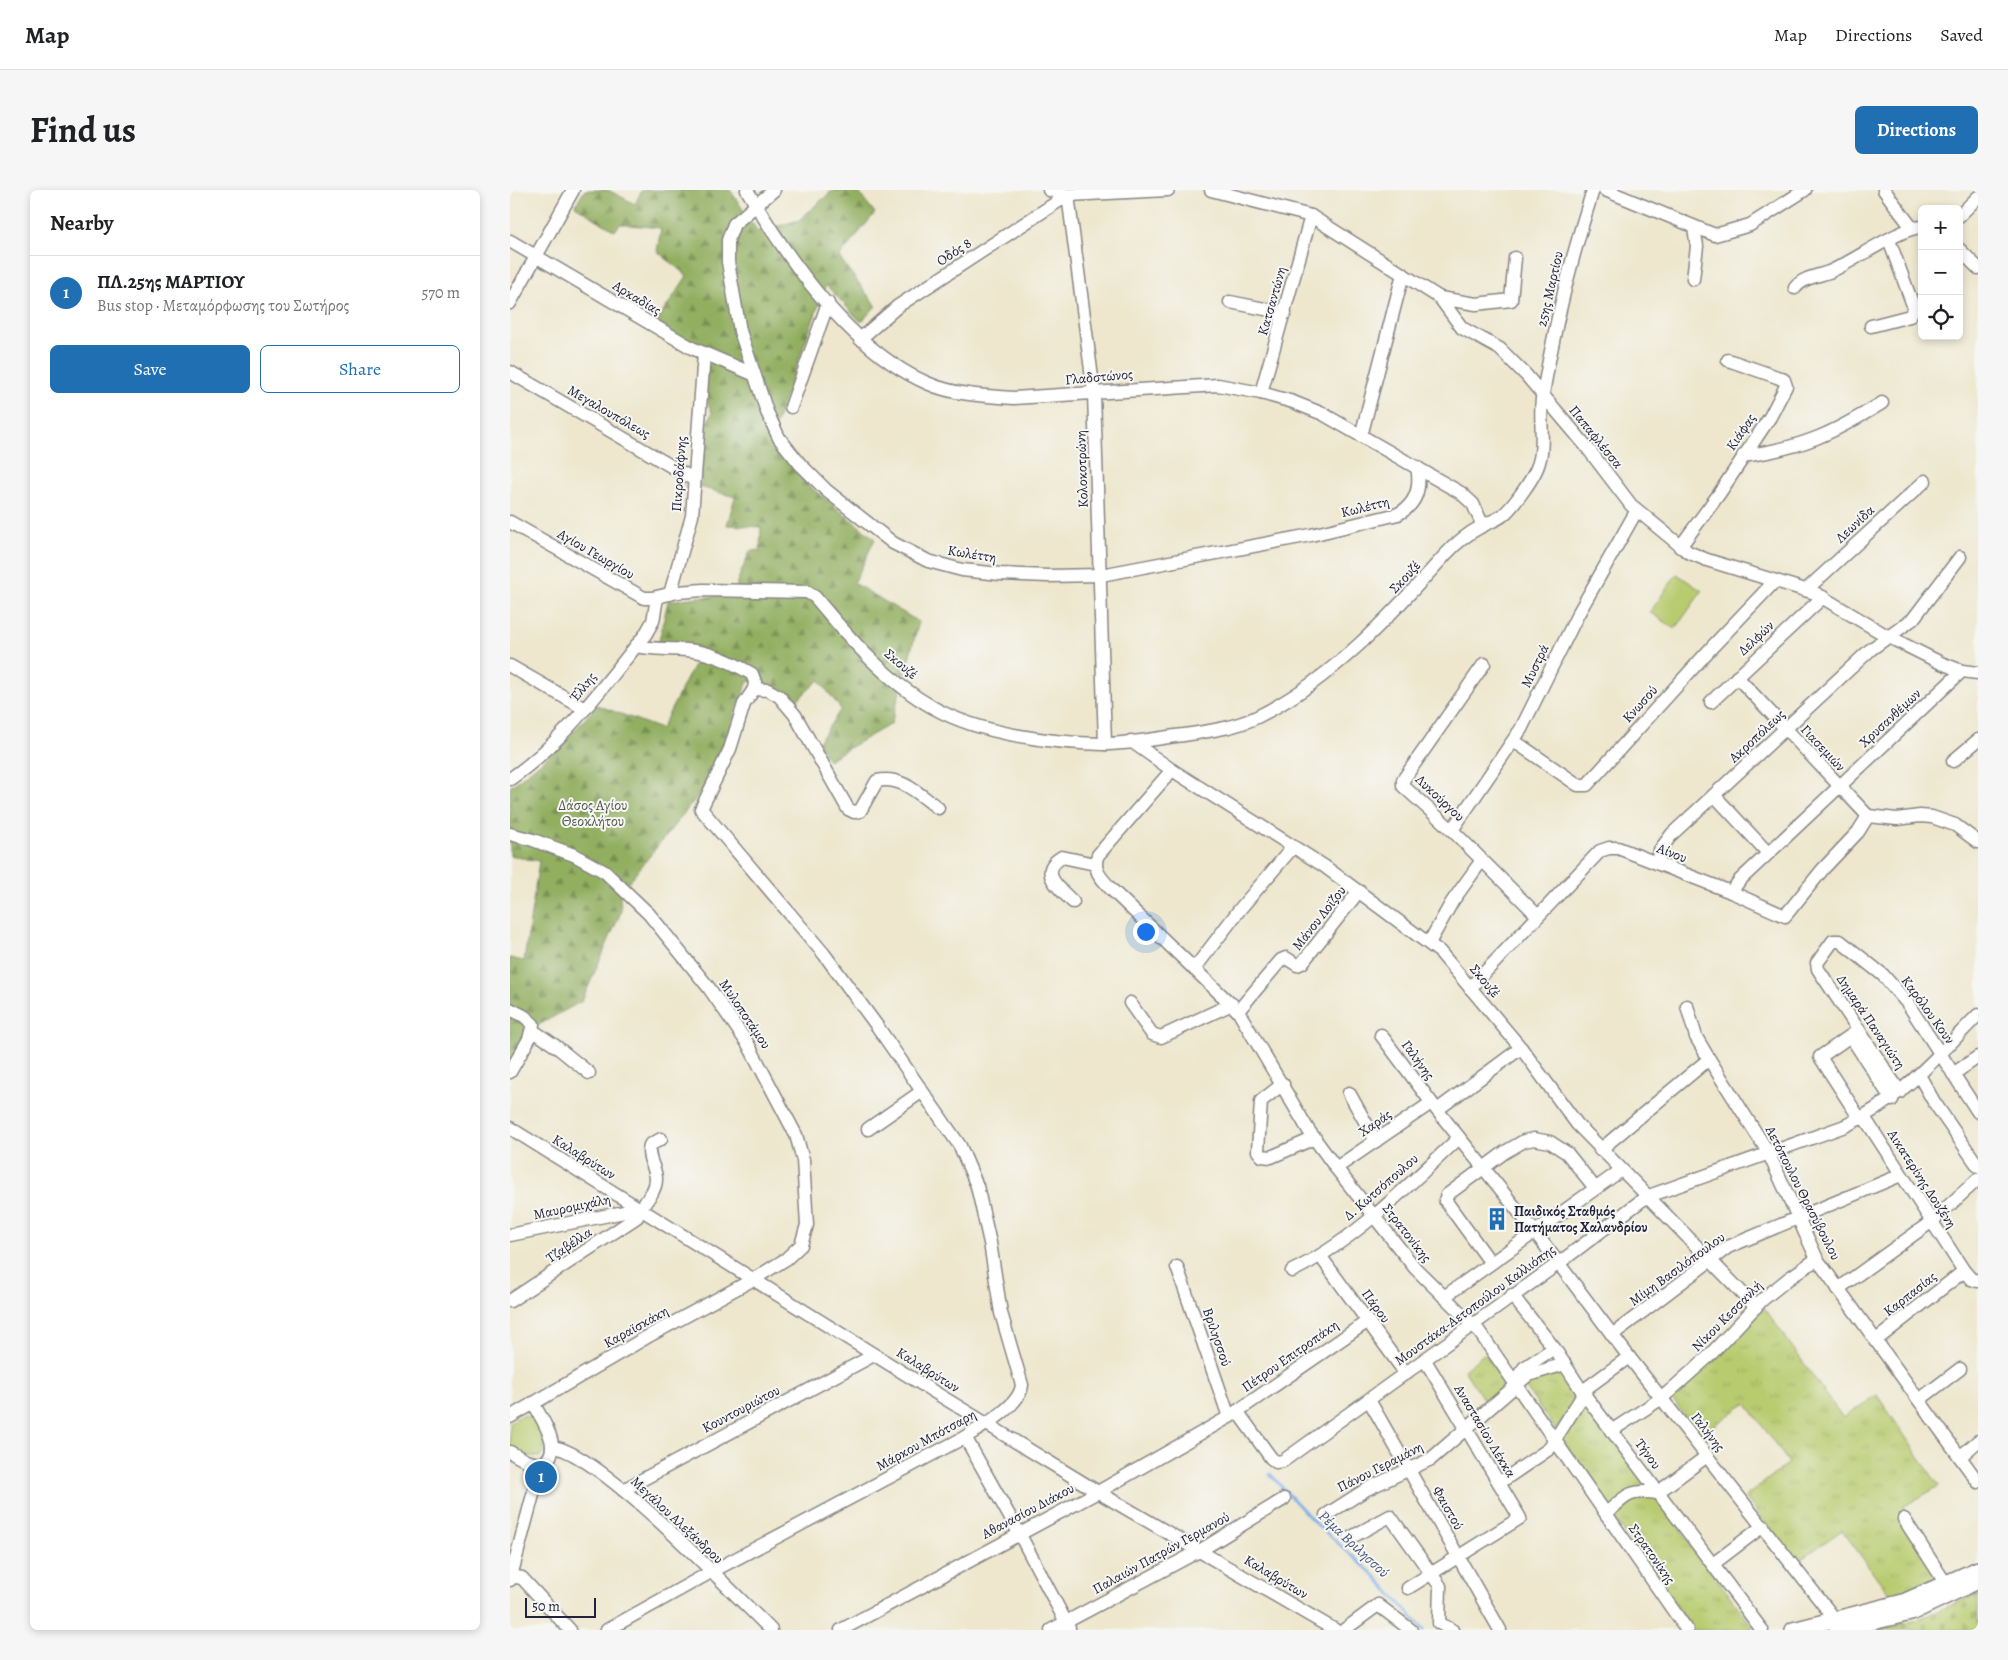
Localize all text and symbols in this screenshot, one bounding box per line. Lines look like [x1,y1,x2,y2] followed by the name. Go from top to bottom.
[25,19,69,51] text: Map
[1774,23,1807,47] text: Map
[1835,23,1912,47] text: Directions
[1940,23,1983,47] text: Saved
[30,106,136,154] text: Find us
[1855,106,1978,154] button: Directions
[1918,205,1963,340] map controls
[1918,205,1963,250] button: +
[50,209,113,237] text: Nearby
[933,234,975,270] street label: Οδός 8
[1532,249,1568,329] street label: 25ης Μαρτίου
[1918,250,1963,295] button: −
[1253,264,1291,338] street label: Κατσαντώνη
[97,269,245,295] text: ΠΛ.25ης ΜΑΡΤΙΟΥ
[608,276,665,320] street label: Αρκαδίας
[63,282,69,304] text: 1
[421,282,460,304] text: 570 m
[97,295,349,317] text: Bus stop · Μεταμόρφωσης του Σωτήρος
[1918,295,1963,340] button: locate
[50,345,250,393] button: Save
[260,345,460,393] button: Share
[1064,365,1134,389] street label: Γλαδστώνος
[564,381,654,443] street label: Μεγαλουπόλεως
[1565,401,1628,473] street label: Παπαφλέσσα
[1722,410,1760,454] street label: Κιάφας
[1071,430,1093,508] street label: Κολοκοτρώνη
[667,436,691,512] street label: Πικροδάφνης
[1339,492,1391,522] street label: Κωλέττη
[1831,501,1879,548] street label: Λεωνίδα
[553,524,638,584] street label: Αγίου Γεωργίου
[946,541,998,567] street label: Κωλέττη
[1385,556,1425,598] street label: Σκουζέ
[1734,616,1778,660] street label: Δελφών
[1516,641,1554,691] street label: Μυστρά
[880,644,922,684] street label: Σκουζέ
[565,668,601,706] street label: Έλλης
[1618,681,1662,727] street label: Κνωσού
[1855,684,1925,752] street label: Χρυσανθέμων
[1724,705,1789,768] street label: Ακροπόλεως
[1796,720,1850,776] street label: Γιασεμιών
[1411,770,1469,826] street label: Λυκούργου
[559,796,627,831] park label: Δάσος Αγίου Θεοκλήτου
[1653,838,1690,867] street label: Αίνου
[1288,882,1350,954] street label: Μάνου Λοϊζου
[1133,919,1159,945] your location
[1465,960,1505,1002] street label: Σκουζέ
[1832,971,1910,1073] street label: Δημαρά Παναγιώτη
[1897,972,1959,1048] street label: Καρόλου Κουν
[715,975,775,1053] street label: Μυλοποτάμου
[1397,1036,1439,1084] street label: Γαλήνης
[1355,1105,1395,1141] street label: Χαράς
[1760,1122,1845,1263] street label: Αετόπουλου Θρασύβουλου
[1882,1125,1961,1232] street label: Αικατερίνης Δουζένη
[549,1130,620,1184] street label: Καλαβρύτων
[1340,1149,1422,1225] street label: Δ. Κωτσόπουλου
[532,1190,612,1224] street label: Μαυρομιχάλη
[1378,1200,1436,1266] street label: Στρατονίκης
[1514,1202,1648,1237] place label: Παιδικός Σταθμός Πατήματος Χαλανδρίου
[1484,1206,1510,1232] building icon: Παιδικός Σταθμός Πατήματος Χαλανδρίου
[542,1222,596,1267] street label: Τζαβέλλα
[1625,1228,1729,1310] street label: Μίμη Βασιλόπουλου
[1391,1240,1559,1370] street label: Μουστάκα-Αετοπούλου Καλλιόπης
[1879,1267,1941,1321] street label: Καρπασίας
[1687,1276,1767,1356] street label: Νίκου Κεσσανλή
[1357,1285,1395,1327] street label: Πάρου
[600,1301,672,1353] street label: Καραϊσκάκη
[1198,1305,1236,1369] street label: Βριλησσού
[1238,1315,1342,1397] street label: Πέτρου Επιτροπάκη
[893,1343,964,1397] street label: Καλαβρύτων
[1449,1380,1520,1481] street label: Αναστασίου Λέκκα
[699,1381,783,1437] street label: Κουντουριώτου
[873,1405,979,1475] street label: Μάρκου Μπότσαρη
[1687,1408,1729,1456] street label: Γαλήνης
[1631,1435,1665,1473] street label: Τήνου
[1334,1437,1426,1497] street label: Πάνου Γεραμάνη
[525,1458,557,1496] pin: 1
[626,1472,728,1568] street label: Μεγάλου Αλεξάνδρου
[978,1479,1078,1544] street label: Αθανασίου Διάκου
[1428,1483,1468,1533] street label: Φαιστού
[1314,1506,1394,1582] water label: Ρέμα Βριλησσού
[1089,1507,1233,1599] street label: Παλαιών Πατρών Γερμανού
[1624,1520,1680,1588] street label: Στρατονίκης
[1240,1550,1312,1604] street label: Καλαβρύτων
[525,1595,596,1618] scale bar
[532,1597,560,1616] text: 50 m

